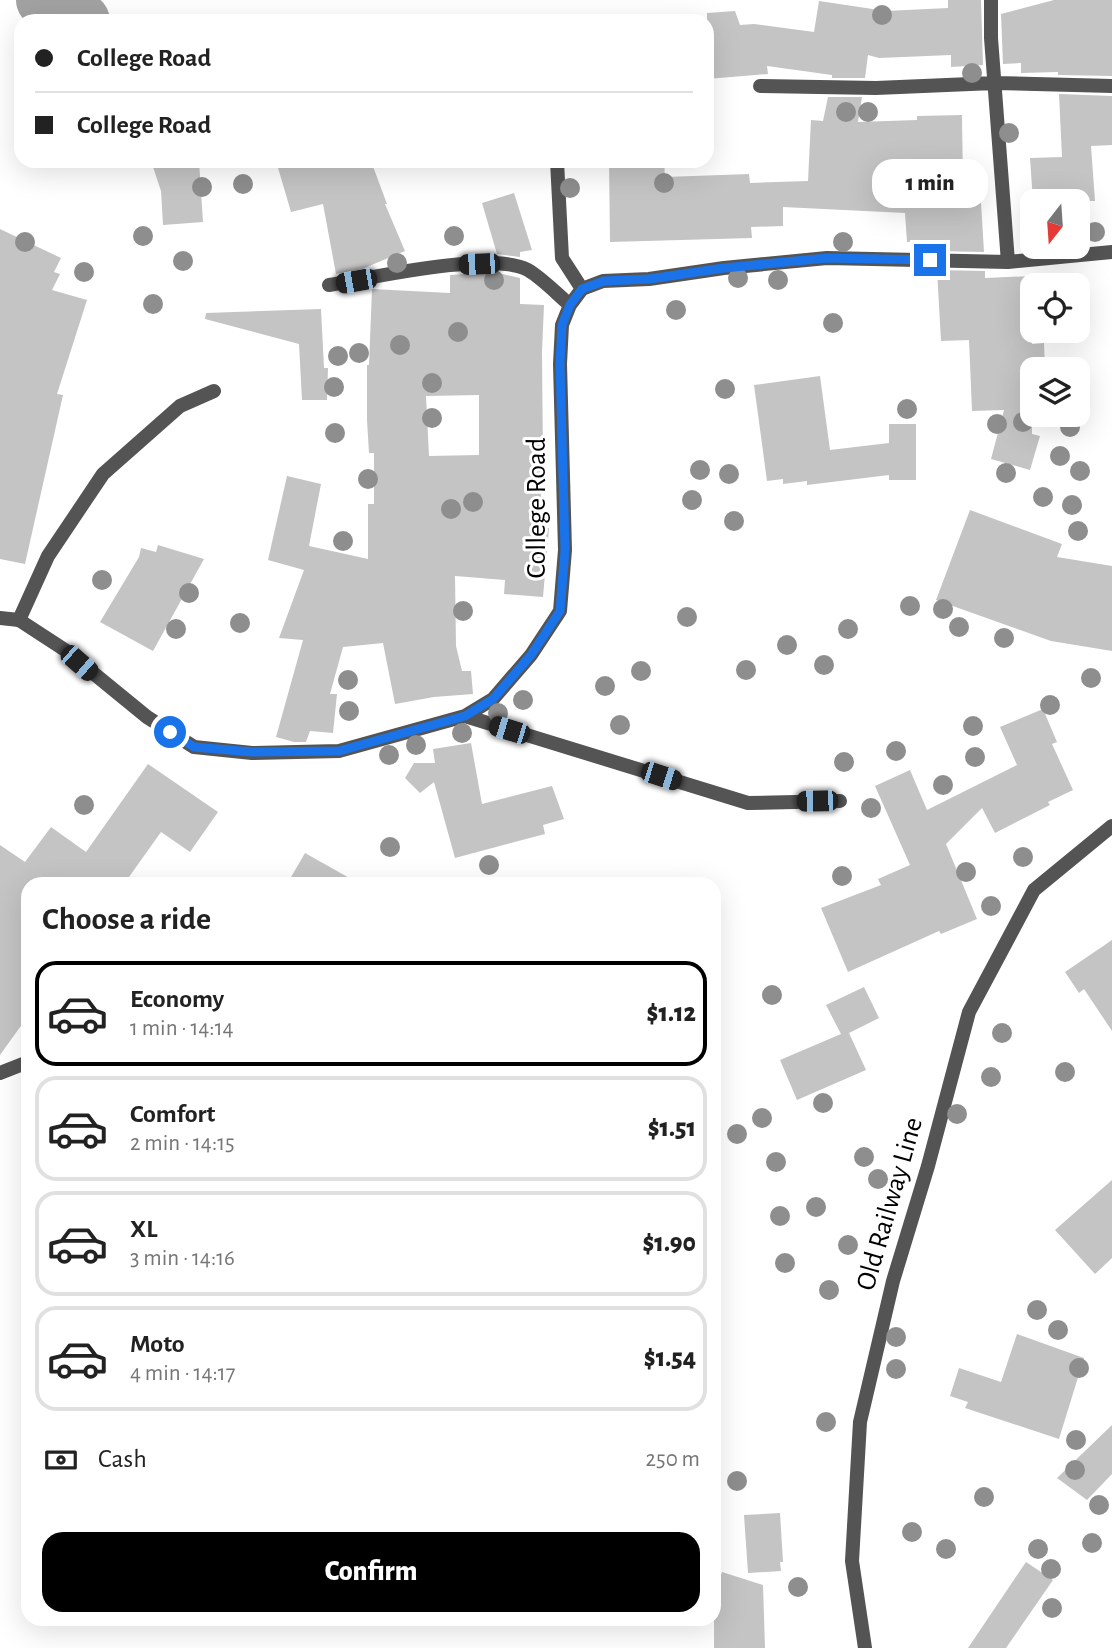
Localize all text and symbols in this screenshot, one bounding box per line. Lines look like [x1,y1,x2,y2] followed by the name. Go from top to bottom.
[77,45,211,71] text: College Road
[77,112,211,138] text: College Road
[872,159,988,208] callout: 1 min
[906,172,954,195] text: 1 min
[1020,189,1090,259] north arrow
[1020,189,1090,427] map controls
[914,244,946,276] route end
[458,253,501,275] car
[334,267,379,295] car
[1020,273,1090,343] button: locate
[1020,357,1090,427] button: layers
[523,437,551,579] street label: College Road
[57,641,102,685] car
[486,714,533,746] car
[154,716,186,748] route start
[638,760,685,792] car
[796,790,839,812] car
[42,903,211,935] text: Choose a ride
[46,982,109,1045] icon: car
[130,986,224,1012] text: Economy
[647,1000,696,1026] text: $1.12
[130,1017,234,1040] text: 1 min · 14:14
[46,1097,109,1160] icon: car
[130,1101,215,1127] text: Comfort
[852,1114,928,1294] street label: Old Railway Line
[648,1115,696,1141] text: $1.51
[130,1132,235,1155] text: 2 min · 14:15
[46,1212,109,1275] icon: car
[130,1216,157,1242] text: XL
[642,1230,696,1256] text: $1.90
[130,1247,235,1270] text: 3 min · 14:16
[46,1327,109,1390] icon: car
[130,1331,185,1357] text: Moto
[644,1345,696,1371] text: $1.54
[130,1362,235,1385] text: 4 min · 14:17
[42,1441,80,1479] icon: cash
[98,1446,147,1472] text: Cash
[646,1448,700,1471] text: 250 m
[42,1532,700,1612] button: Confirm

